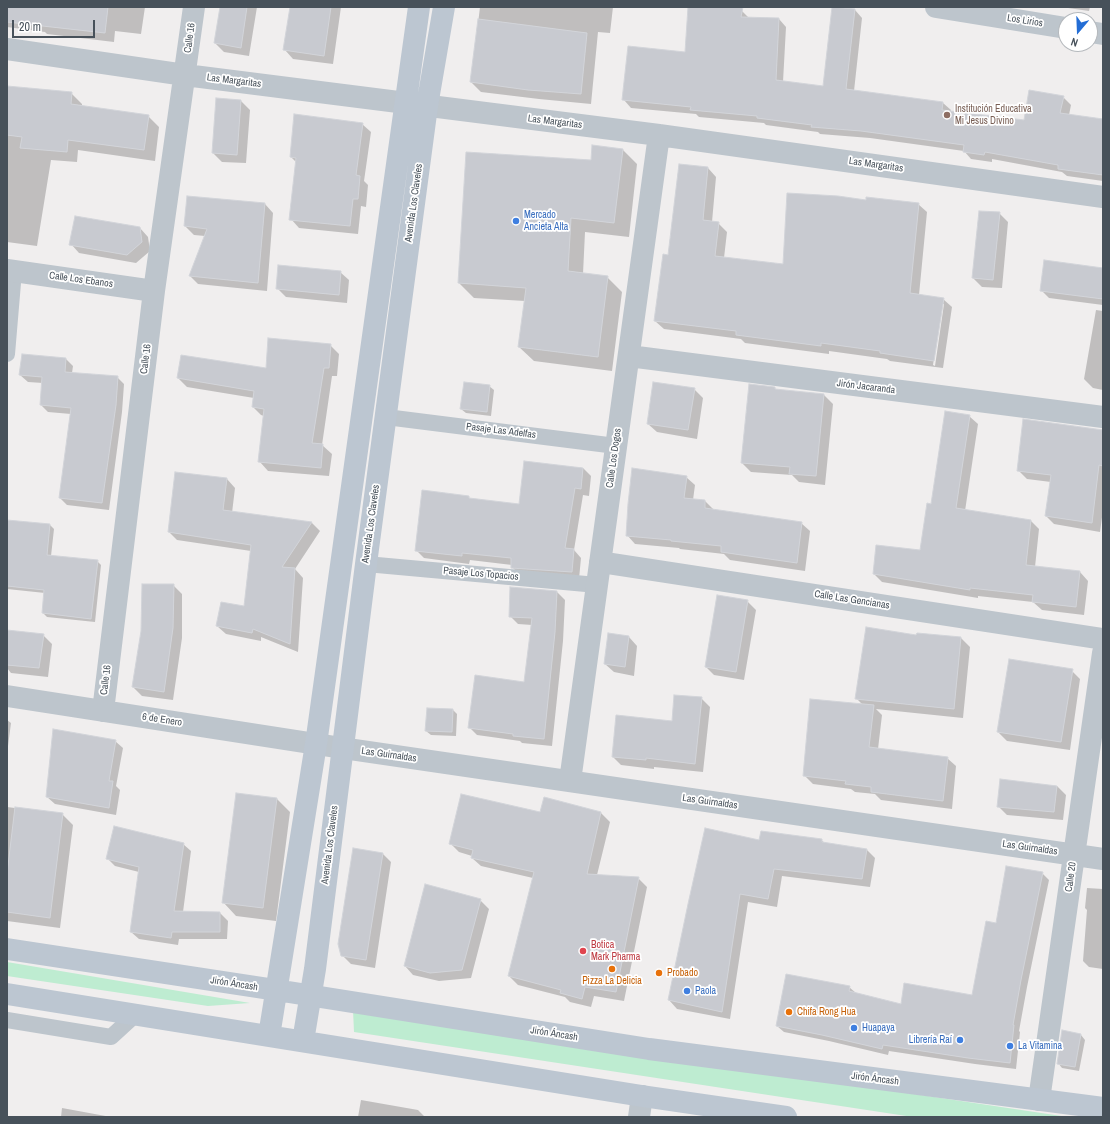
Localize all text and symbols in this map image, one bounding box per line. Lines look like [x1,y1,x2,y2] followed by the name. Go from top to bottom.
[14,12,97,38] scale bar
[1006,12,1044,30] street label: Los Lirios
[1058,12,1098,52] north arrow
[19,19,41,35] text: 20 m
[182,22,198,54] street label: Calle 16
[1069,35,1080,50] text: N
[206,72,262,90] street label: Las Margaritas
[955,103,1032,126] place label: Institución Educativa Mi Jesus Divino
[942,110,952,120] marker: Institución Educativa Mi Jesus Divino
[527,113,583,131] street label: Las Margaritas
[848,155,904,175] street label: Las Margaritas
[403,163,425,243] street label: Avenida Los Claveles
[524,209,568,232] place label: Mercado Ancieta Alta
[511,216,521,226] marker: Mercado Ancieta Alta
[48,270,114,290] street label: Calle Los Ebanos
[138,343,154,375] street label: Calle 16
[836,377,896,397] street label: Jirón Jacaranda
[465,421,537,441] street label: Pasaje Las Adelfas
[604,427,624,489] street label: Calle Los Dogos
[360,484,382,564] street label: Avenida Los Claveles
[443,565,519,583] street label: Pasaje Los Topacios
[813,588,891,612] street label: Calle Las Gencianas
[98,664,114,696] street label: Calle 16
[141,711,183,729] street label: 6 de Enero
[361,745,417,765] street label: Las Guirnaldas
[682,792,738,812] street label: Las Guirnaldas
[319,805,341,885] street label: Avenida Los Claveles
[1002,838,1058,858] street label: Las Guirnaldas
[1063,861,1079,893] street label: Calle 20
[591,939,640,962] place label: Botica Mark Pharma
[578,946,588,956] marker: Botica Mark Pharma
[607,964,617,974] marker: Pizza La Delicia
[667,967,698,979] place label: Probado
[654,968,664,978] marker: Probado
[209,974,259,994] street label: Jirón Áncash
[582,975,642,987] place label: Pizza La Delicia
[695,985,716,997] place label: Paola
[682,986,692,996] marker: Paola
[797,1006,856,1018] place label: Chifa Rong Hua
[784,1007,794,1017] marker: Chifa Rong Hua
[862,1022,895,1034] place label: Huapaya
[849,1023,859,1033] marker: Huapaya
[529,1024,579,1044] street label: Jirón Áncash
[909,1034,952,1046] place label: Librería Raí
[955,1035,965,1045] marker: Librería Raí
[1018,1040,1062,1052] place label: La Vitamina
[1005,1041,1015,1051] marker: La Vitamina
[851,1070,899,1088] street label: Jirón Áncash

